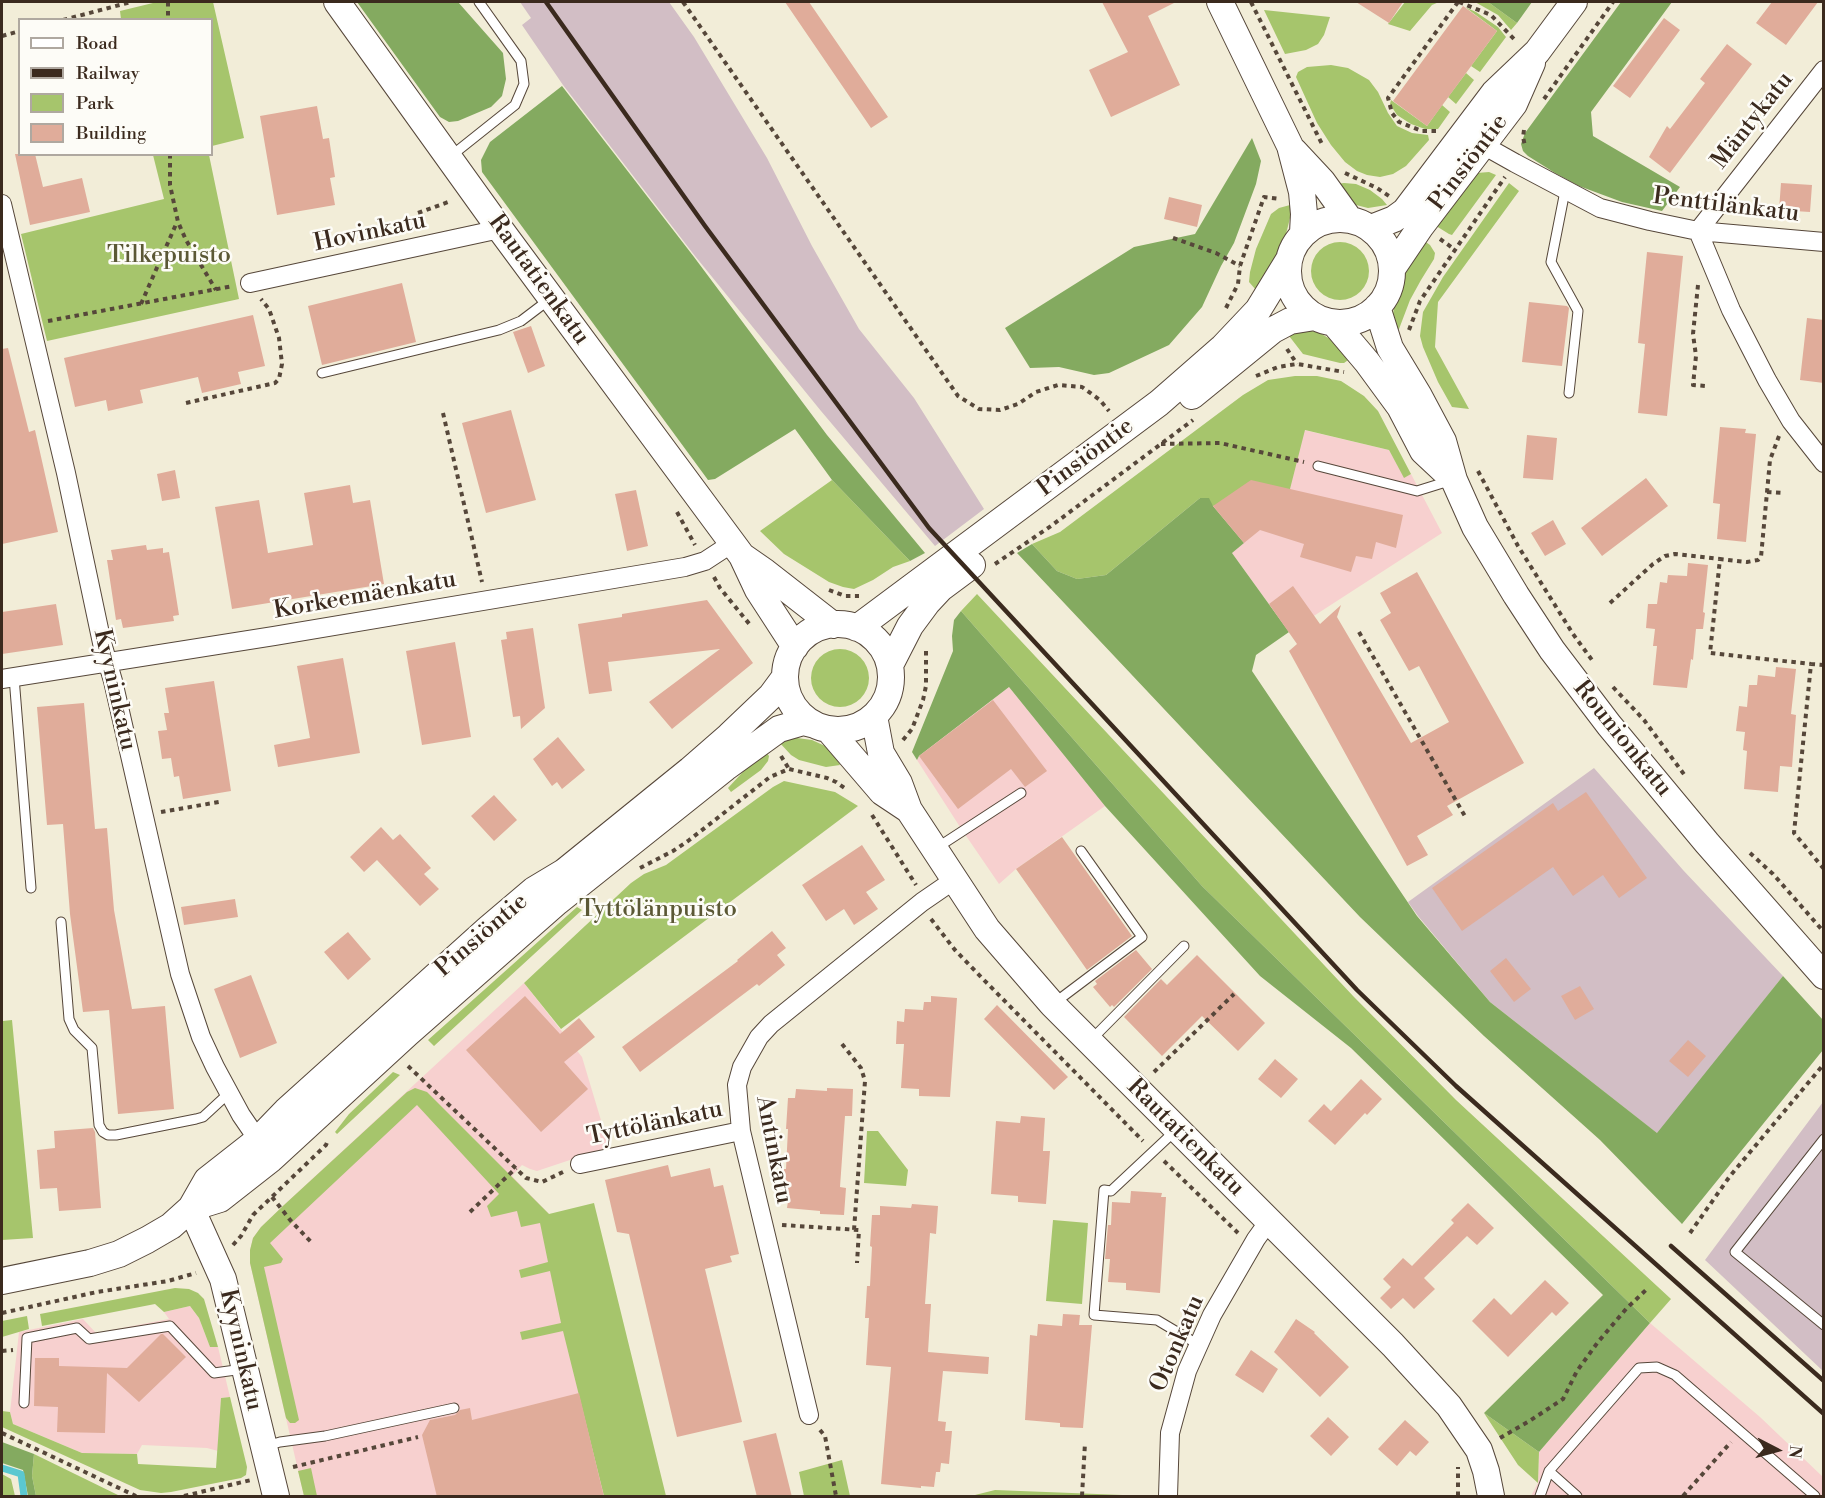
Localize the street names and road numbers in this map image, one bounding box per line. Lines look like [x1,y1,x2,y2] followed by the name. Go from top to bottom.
[1706,67,1800,175] street label: Mäntykatu
[1423,109,1515,217] street label: Pinsiöntie
[1651,183,1801,229] street label: Penttilänkatu
[311,207,429,259] street label: Hovinkatu
[481,209,595,351] street label: Rautatienkatu
[1032,412,1140,504] street label: Pinsiöntie
[272,566,458,626] street label: Korkeemäenkatu
[86,626,142,754] street label: Kyyninkatu
[1566,675,1678,803] street label: Rounionkatu
[430,888,534,984] street label: Pinsiöntie
[1120,1073,1250,1203] street label: Rautatienkatu
[748,1094,798,1206] street label: Antinkatu
[585,1096,725,1152] street label: Tyttölänkatu
[212,1286,268,1414] street label: Kyyninkatu
[1145,1291,1211,1397] street label: Otonkatu

